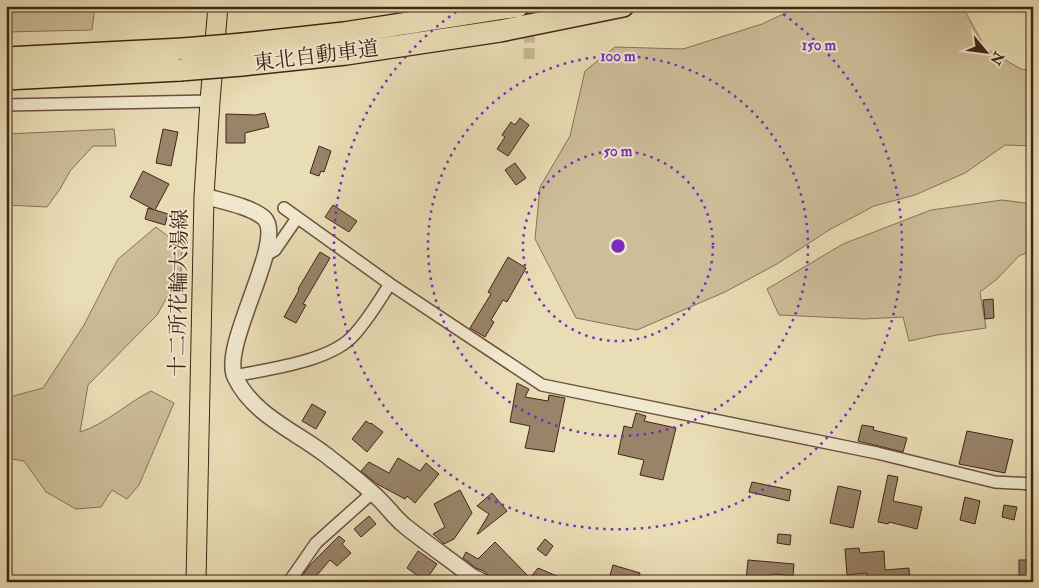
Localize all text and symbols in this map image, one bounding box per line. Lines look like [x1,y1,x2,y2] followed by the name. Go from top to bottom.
[962,28,1012,78] north arrow
[252,35,380,77] street label: 東北自動車道
[802,36,836,55] text: 150 m
[600,47,636,66] text: 100 m
[986,48,1008,68] text: N
[604,142,633,161] text: 50 m
[164,209,194,377] street label: 十二所花輪大湯線
[609,237,627,255] centre of rings

